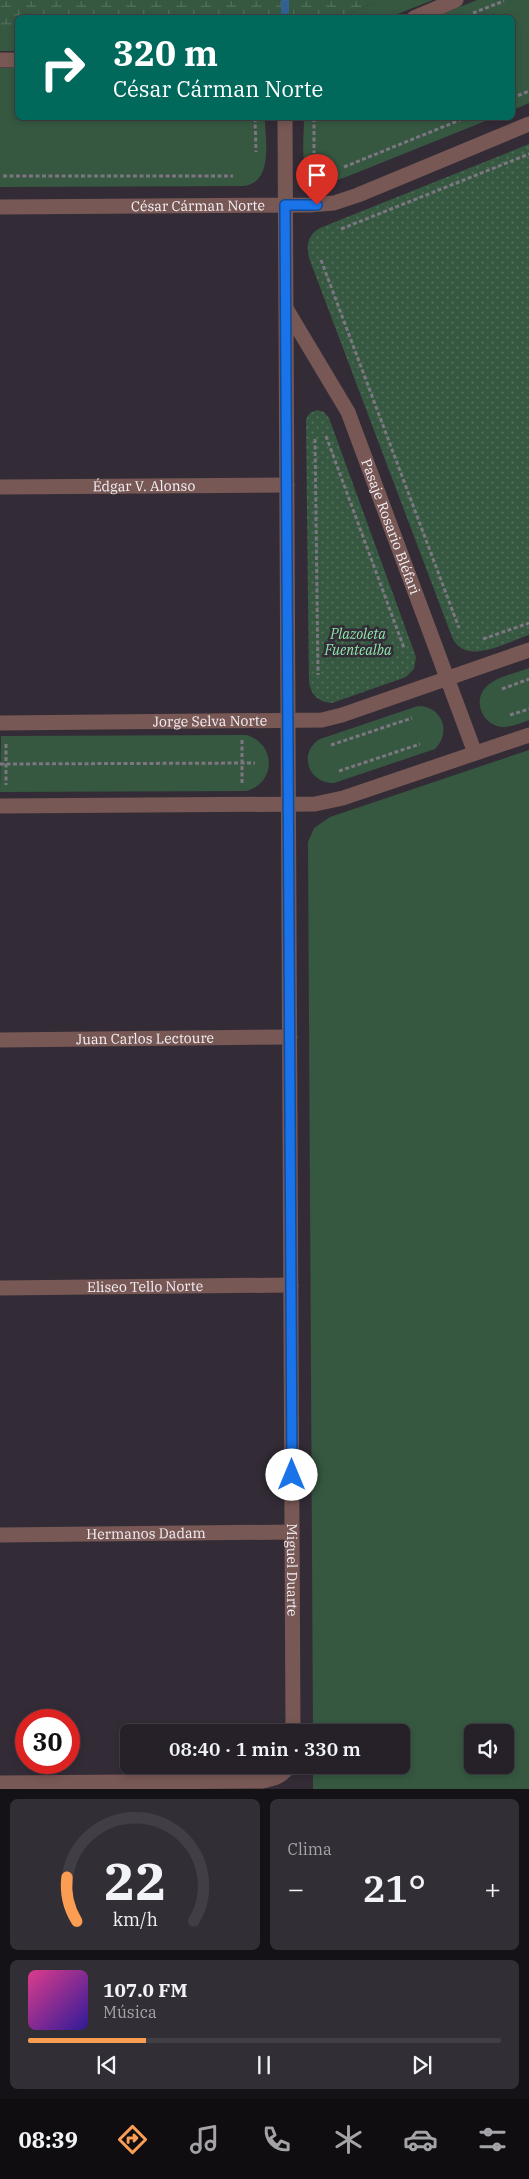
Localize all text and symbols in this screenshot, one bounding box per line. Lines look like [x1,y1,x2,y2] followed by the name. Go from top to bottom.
[113,30,218,76] text: 320 m
[30,35,95,100] icon: right
[113,74,323,103] text: César Cárman Norte
[296,154,338,205] pin
[303,161,331,189] icon: arrive
[131,196,265,215] street label: César Cárman Norte
[357,456,424,597] street label: Pasaje Rosario Bléfari
[93,476,195,495] street label: Édgar V. Alonso
[323,625,392,659] park label: Plazoleta Fuentealba
[153,712,267,731] street label: Jorge Selva Norte
[76,1029,214,1048] street label: Juan Carlos Lectoure
[87,1277,203,1296] street label: Eliseo Tello Norte
[265,1448,317,1500] position arrow
[283,1523,301,1616] street label: Miguel Duarte
[86,1524,206,1543] street label: Hermanos Dadam
[15,1709,80,1774] speed limit sign: 30
[464,1724,514,1774] map controls
[464,1724,514,1774] button: sound
[169,1737,361,1761] text: 08:40 · 1 min · 330 m
[288,1839,332,1859] text: Clima
[104,1847,166,1914] text: 22
[363,1863,426,1912] text: 21°
[288,1870,304,1907] text: −
[484,1870,501,1907] text: +
[112,1908,157,1931] text: km/h
[103,1978,188,2002] text: 107.0 FM
[103,2002,157,2022] text: Música
[93,2051,121,2079] icon: previous
[250,2051,278,2079] icon: pause
[408,2051,436,2079] icon: next
[115,2122,150,2157] icon: directions
[187,2122,222,2157] icon: music
[259,2122,294,2157] icon: phone
[331,2122,366,2157] icon: climate
[403,2122,438,2157] icon: car
[475,2122,510,2157] icon: filters
[19,2125,78,2154] text: 08:39

